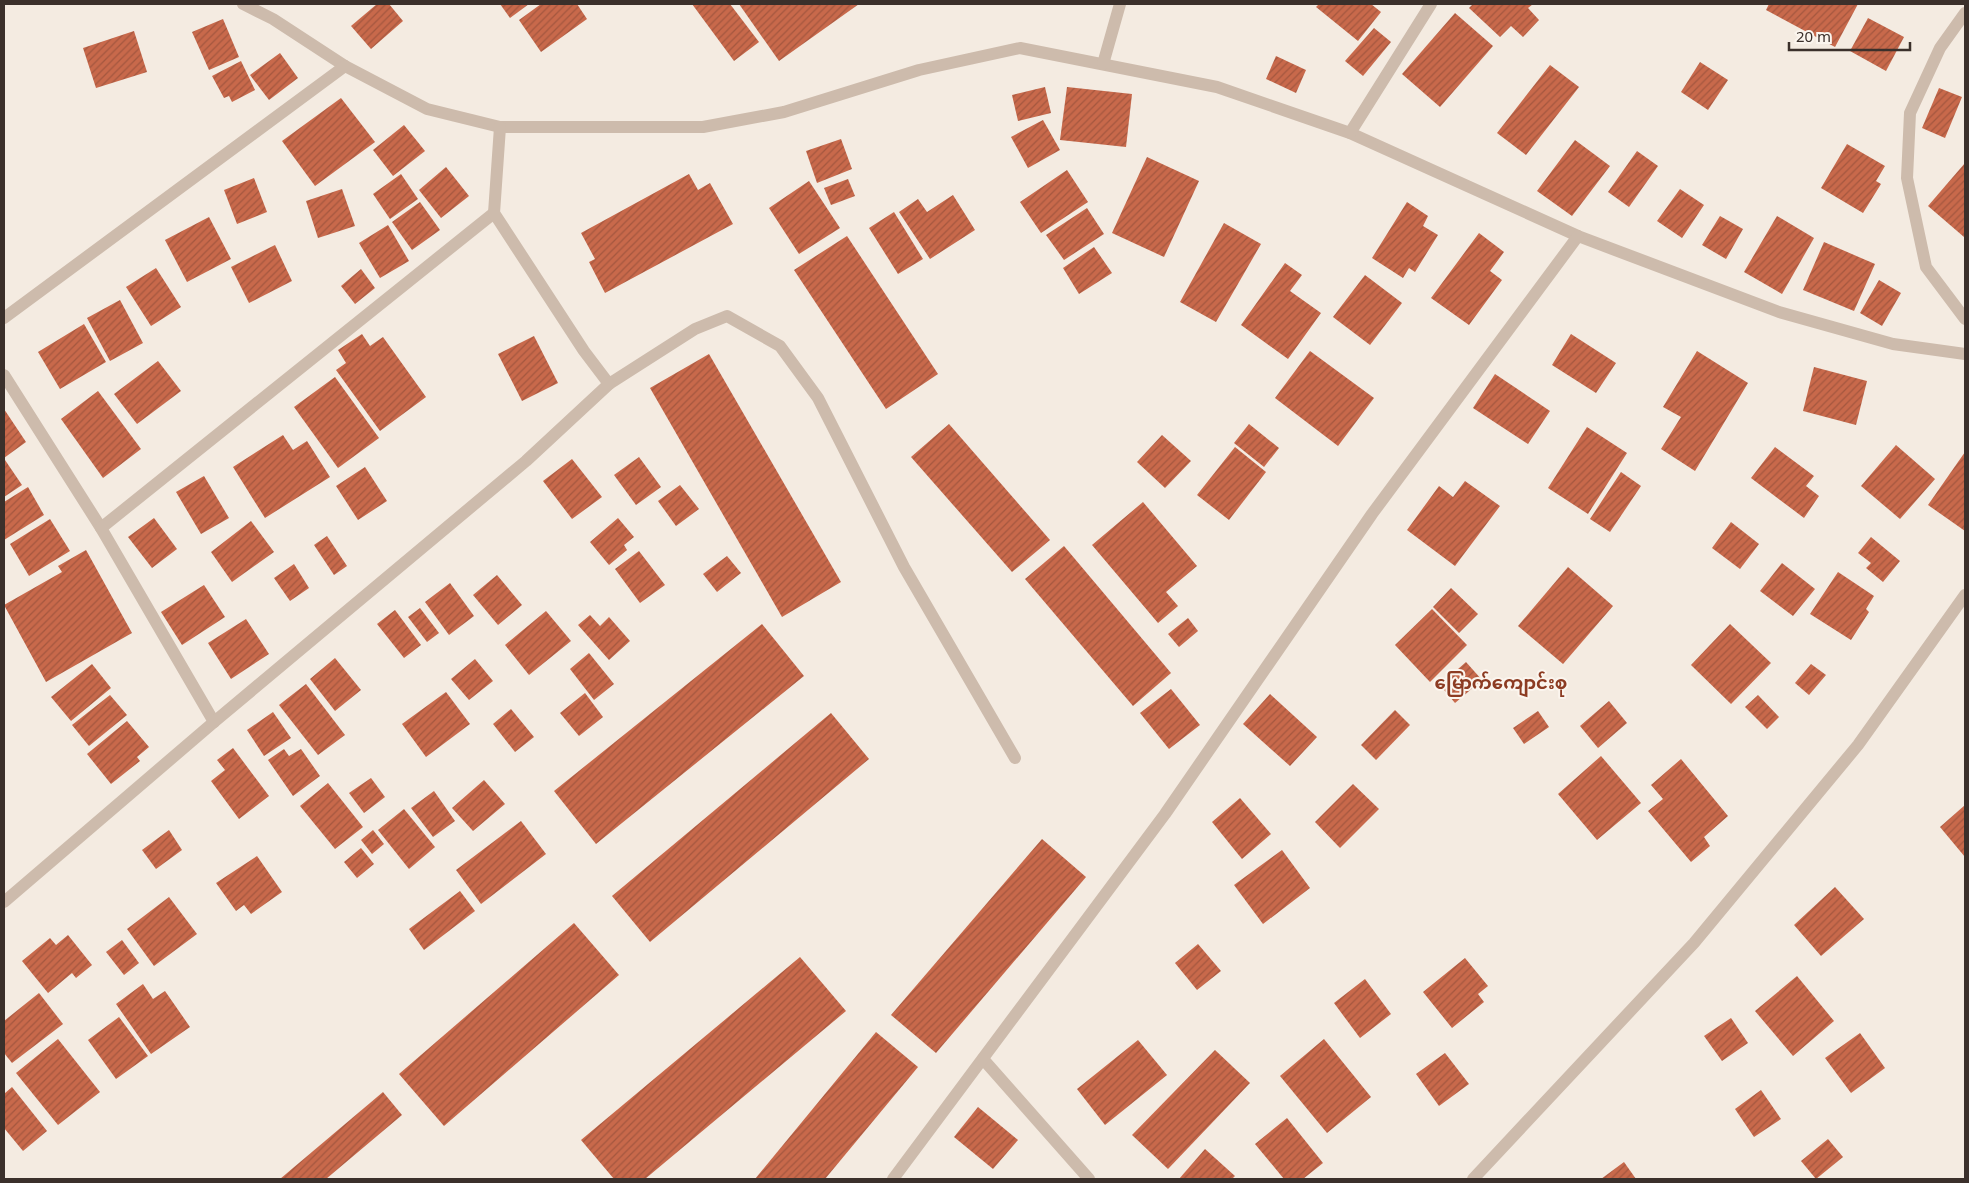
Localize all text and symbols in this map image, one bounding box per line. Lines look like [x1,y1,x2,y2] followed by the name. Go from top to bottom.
[1789,20,1910,52] scale bar
[1796,26,1831,46] text: 20 m
[1435,670,1567,698] district label: မြောက်ကျောင်းစု

